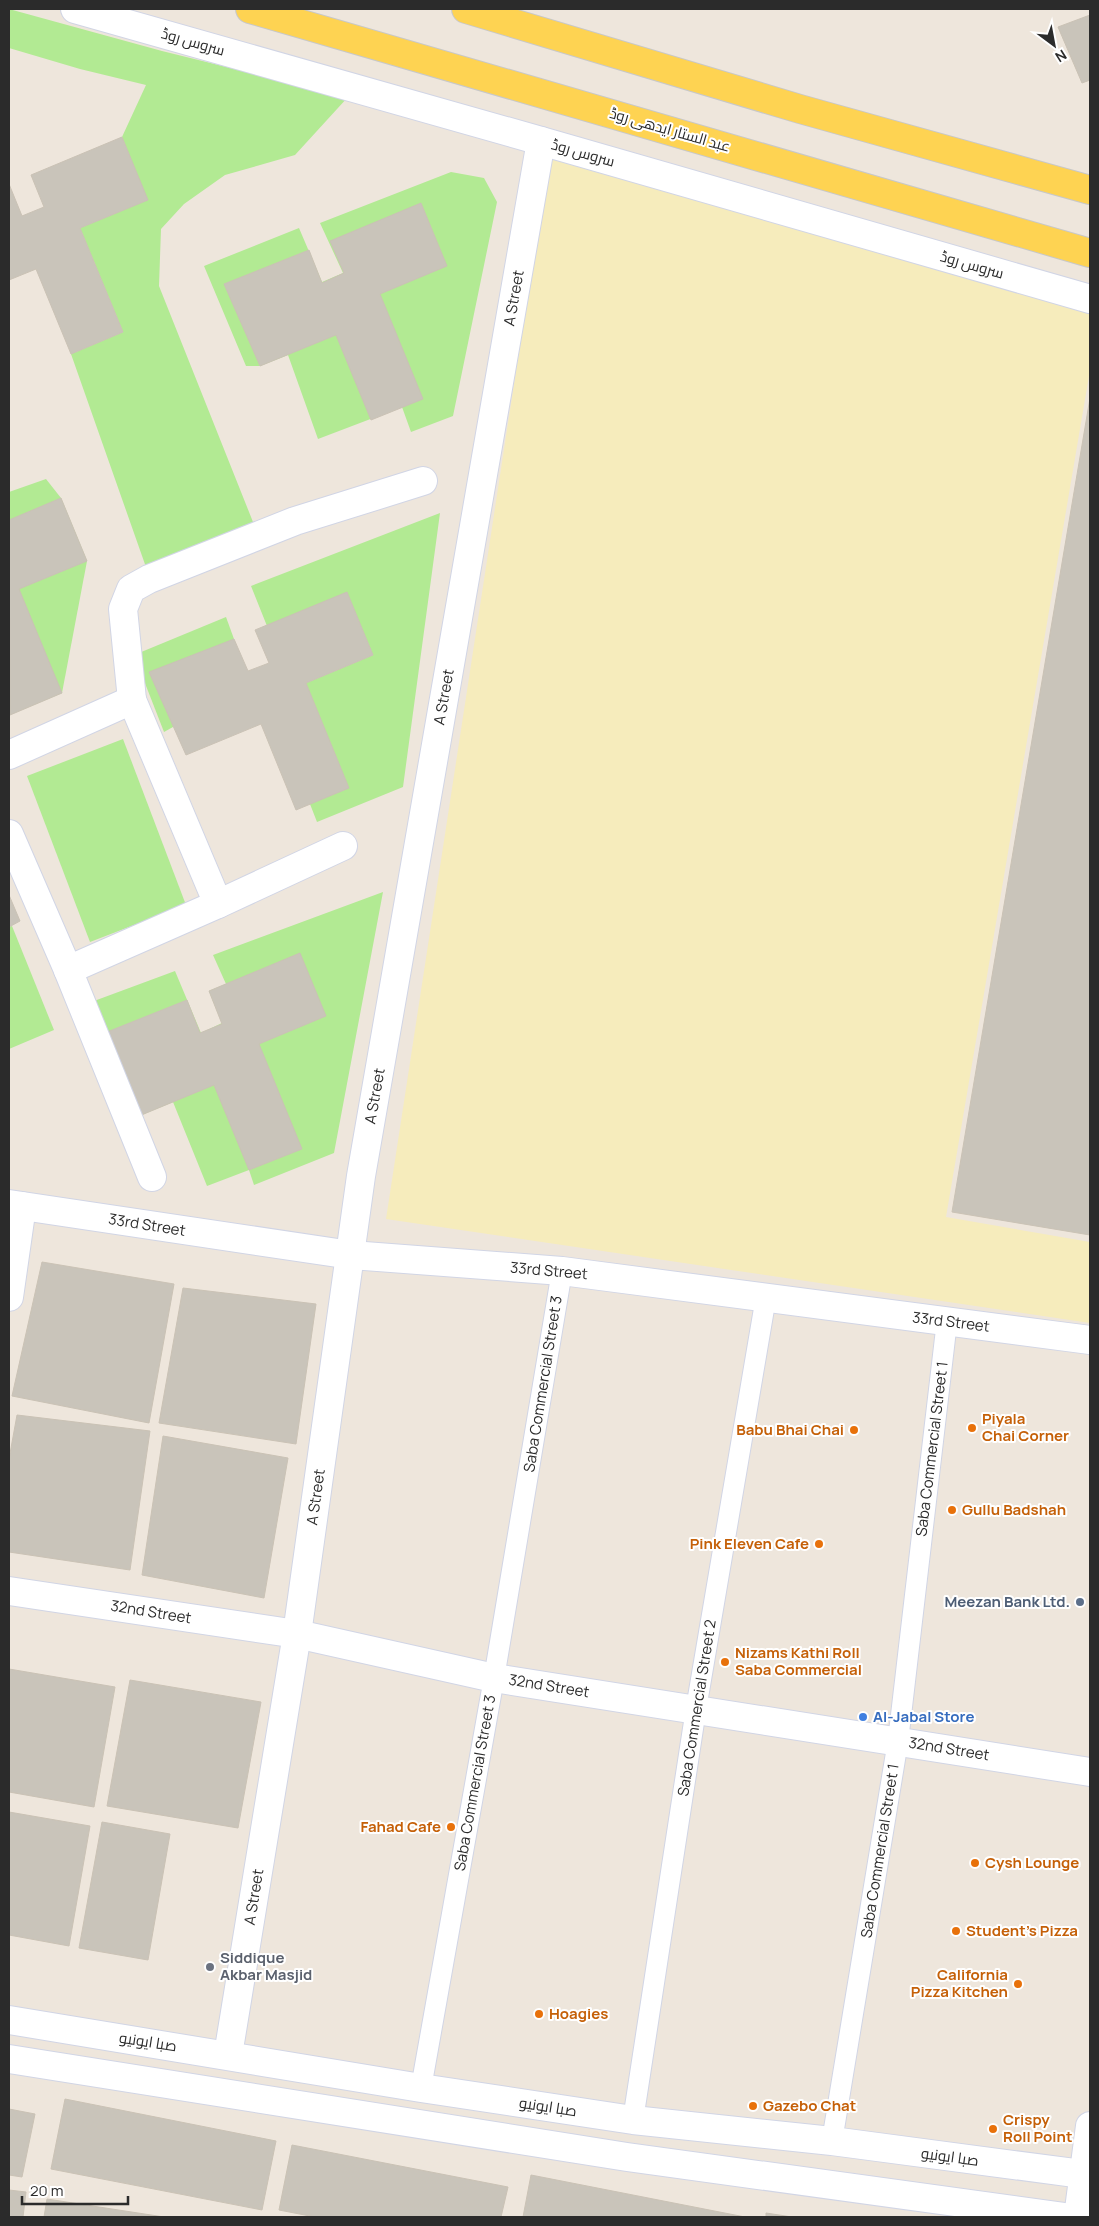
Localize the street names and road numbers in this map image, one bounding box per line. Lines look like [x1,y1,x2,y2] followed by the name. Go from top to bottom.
[159,22,227,61] street label: سروس روڈ
[607,102,733,157] street label: عبد الستار ایدھی روڈ
[549,133,617,172] street label: سروس روڈ
[938,245,1006,284] street label: سروس روڈ
[498,268,529,328] street label: A Street
[428,667,459,727] street label: A Street
[359,1066,390,1126] street label: A Street
[107,1208,187,1241] street label: 33rd Street
[509,1257,589,1284] street label: 33rd Street
[518,1294,567,1474] street label: Saba Commercial Street 3
[911,1306,991,1337] street label: 33rd Street
[910,1360,953,1538] street label: Saba Commercial Street 1
[301,1467,330,1526] street label: A Street
[109,1595,193,1628] street label: 32nd Street
[672,1618,721,1798] street label: Saba Commercial Street 2
[507,1669,591,1702] street label: 32nd Street
[449,1693,500,1873] street label: Saba Commercial Street 3
[907,1732,991,1765] street label: 32nd Street
[855,1762,904,1940] street label: Saba Commercial Street 1
[239,1867,268,1926] street label: A Street
[118,2027,178,2056] street label: صبا ایونیو
[518,2092,578,2121] street label: صبا ایونیو
[920,2142,980,2171] street label: صبا ایونیو

